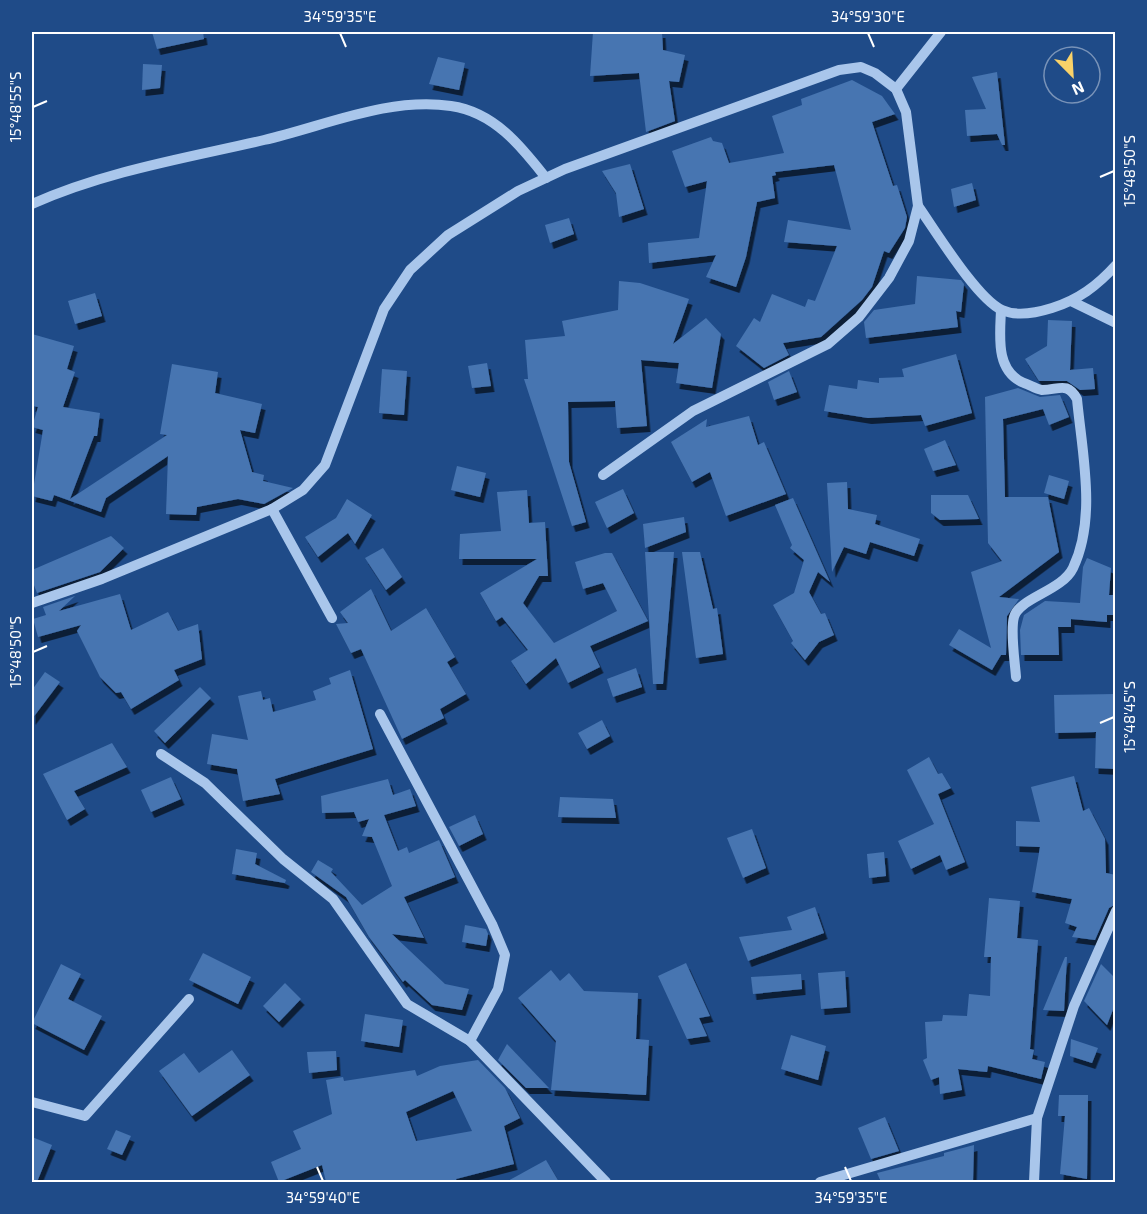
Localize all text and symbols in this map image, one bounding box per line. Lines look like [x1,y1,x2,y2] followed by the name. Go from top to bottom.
[304,7,376,25] text: 34°59'35"E
[831,7,905,25] text: 34°59'30"E
[1042,45,1102,105] north arrow
[6,72,24,142] text: 15°48'55"S
[1069,78,1087,100] text: N
[1120,135,1138,207] text: 15°48'50"S
[6,616,24,688] text: 15°48'50"S
[1120,681,1138,753] text: 15°48'45"S
[286,1188,360,1206] text: 34°59'40"E
[815,1188,887,1206] text: 34°59'35"E

